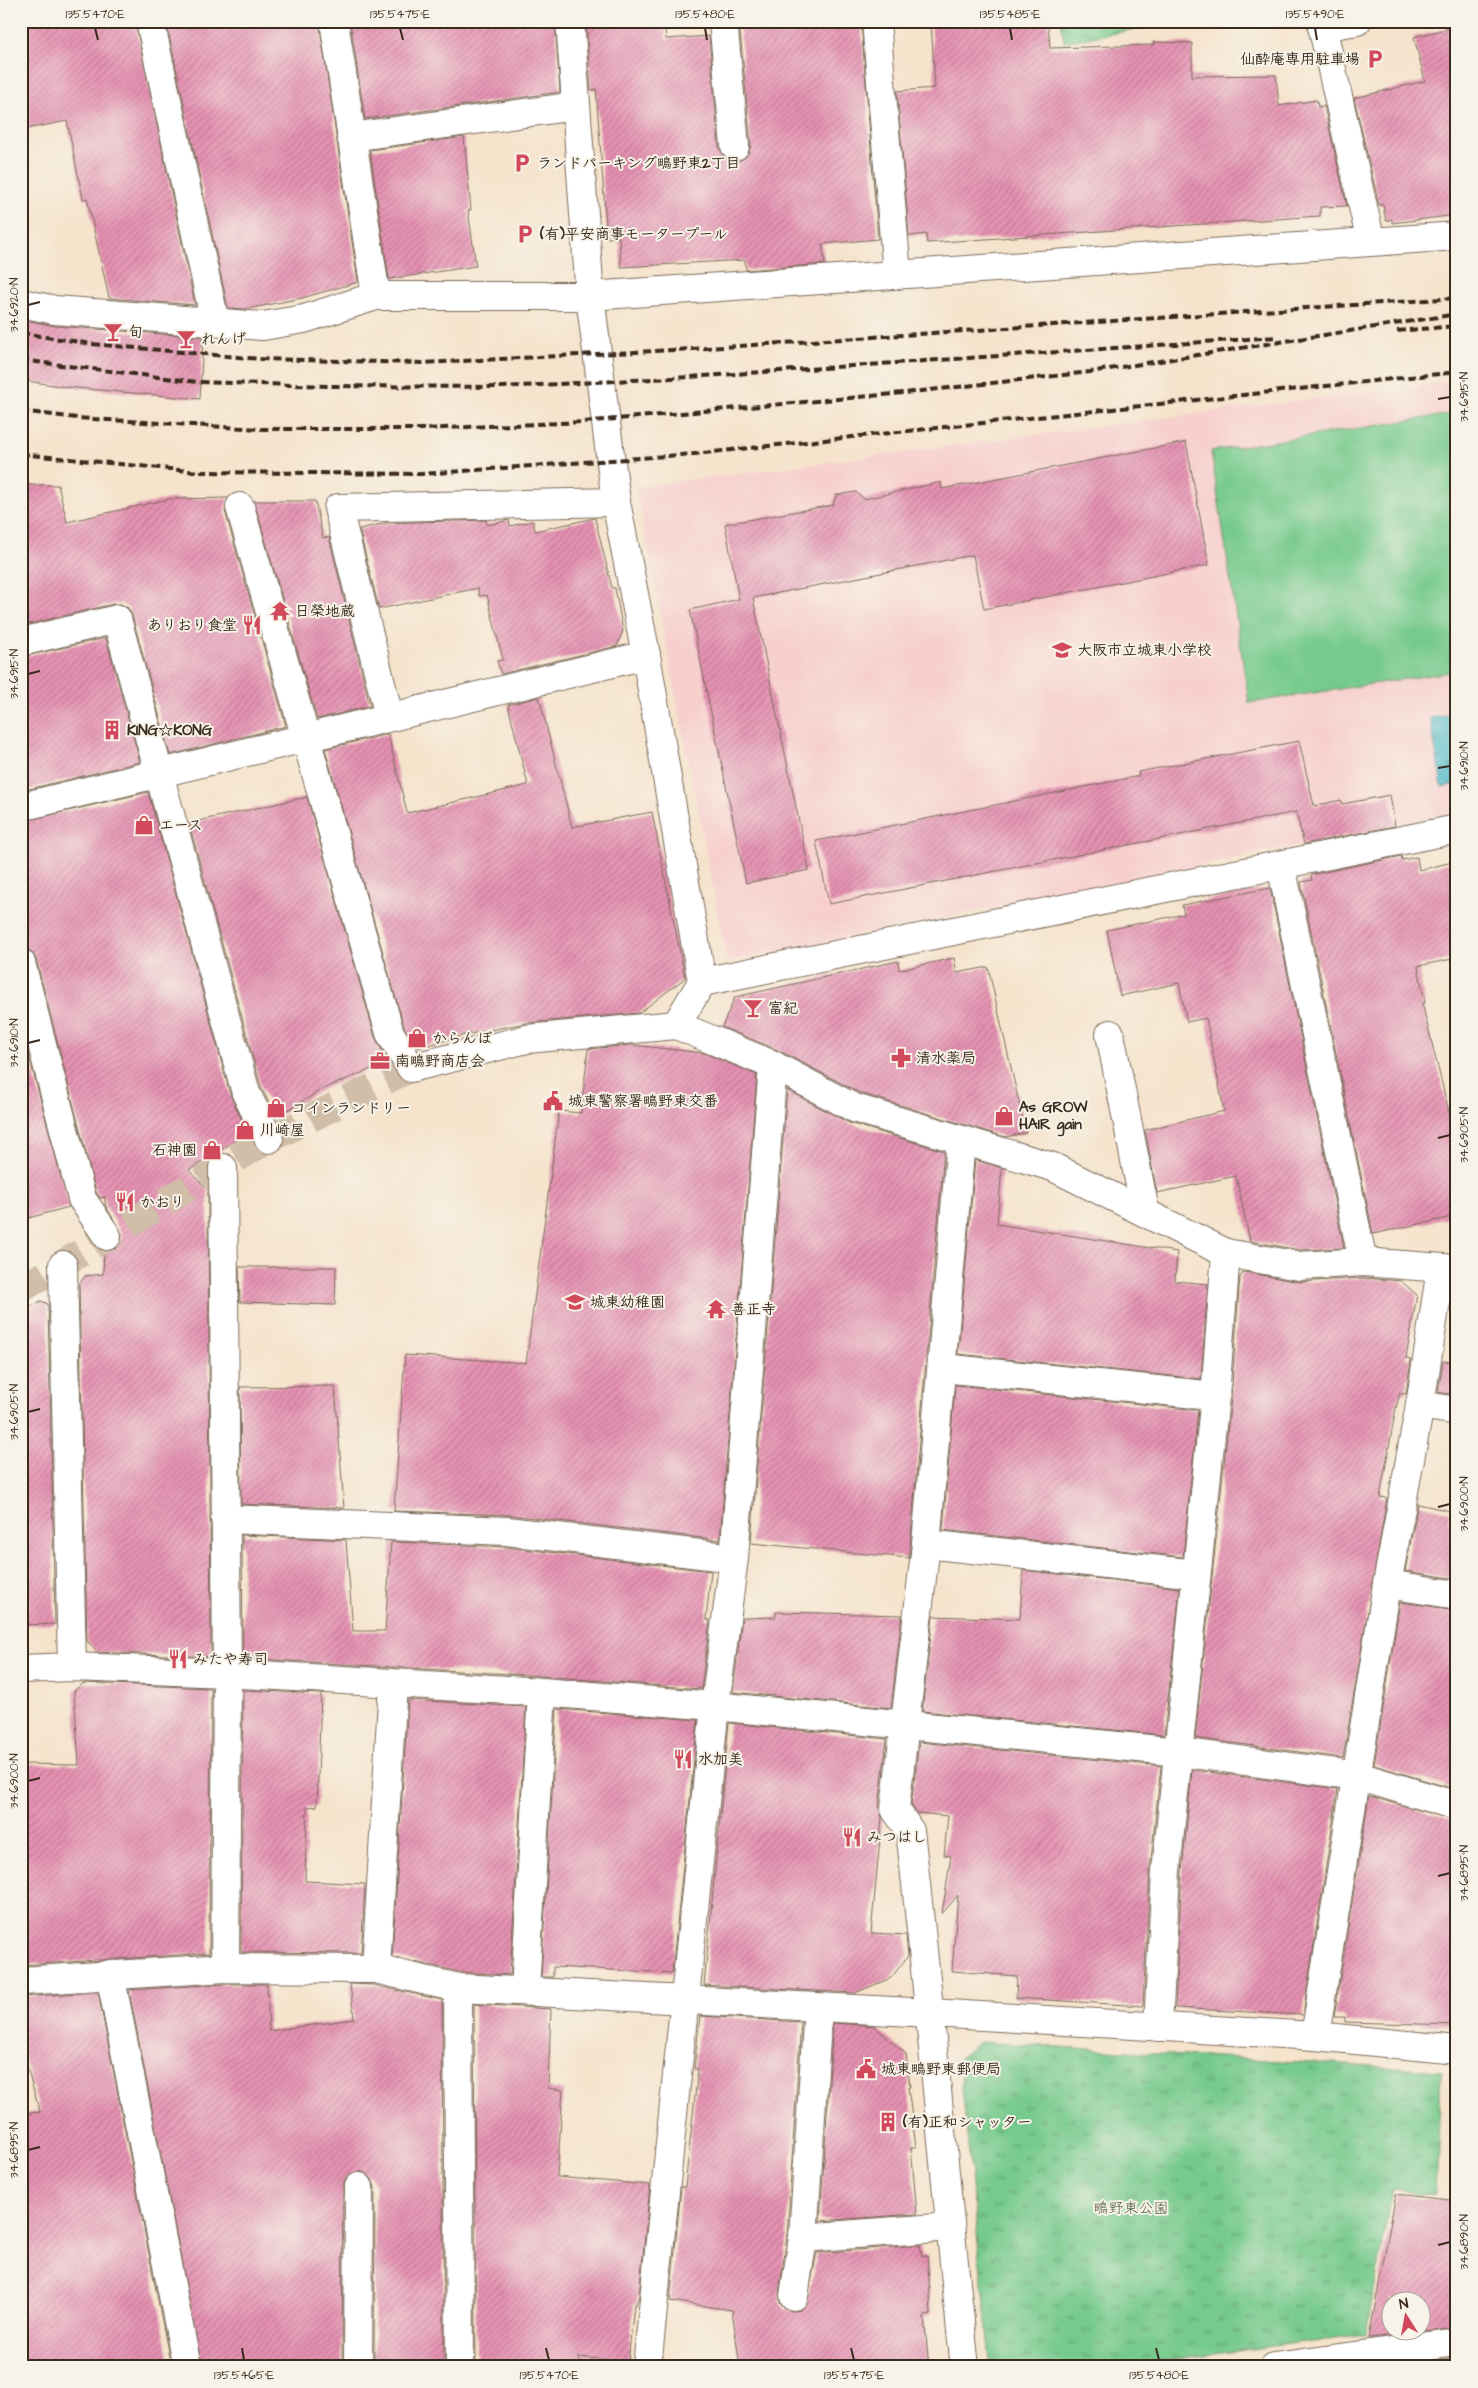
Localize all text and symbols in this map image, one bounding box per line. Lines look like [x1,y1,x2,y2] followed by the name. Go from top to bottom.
[65,6,125,23] text: 135.5470°E
[370,6,430,23] text: 135.5475°E
[675,6,735,23] text: 135.5480°E
[980,6,1040,23] text: 135.5485°E
[1286,6,1344,23] text: 135.5490°E
[1364,48,1386,70] parking icon: 仙酔庵専用駐車場
[1240,49,1360,70] place label: 仙酔庵専用駐車場
[511,152,533,174] parking icon: ランドパーキング鴫野東2丁目
[537,153,741,174] place label: ランドパーキング鴫野東2丁目
[514,223,536,245] parking icon: (有)平安商事モータープール
[539,224,728,245] place label: (有)平安商事モータープール
[6,277,23,332] text: 34.6920°N
[102,321,124,343] bar icon: 旬
[128,322,143,343] place label: 旬
[175,328,197,350] bar icon: れんげ
[201,329,246,350] place label: れんげ
[1456,371,1473,422] text: 34.6915°N
[269,600,291,622] temple icon: 日榮地蔵
[295,601,355,622] place label: 日榮地蔵
[241,614,263,636] restaurant icon: ありおり食堂
[147,615,237,636] place label: ありおり食堂
[1051,639,1073,661] school or university icon: 大阪市立城東小学校
[1077,640,1212,661] place label: 大阪市立城東小学校
[6,648,23,699] text: 34.6915°N
[101,719,123,741] building icon: KING☆KONG
[127,720,213,741] place label: KING☆KONG
[1456,741,1473,791] text: 34.6910°N
[133,814,155,836] shop icon: エース
[159,815,203,836] place label: エース
[742,997,764,1019] bar icon: 富紀
[768,998,798,1019] place label: 富紀
[6,1018,23,1068] text: 34.6910°N
[406,1027,428,1049] shop icon: からんぼ
[432,1028,493,1049] place label: からんぼ
[890,1047,912,1069] pharmacy icon: 清水薬局
[916,1048,976,1069] place label: 清水薬局
[369,1050,391,1072] office icon: 南鴫野商店会
[395,1051,485,1072] place label: 南鴫野商店会
[542,1090,564,1112] public building icon: 城東警察署鴫野東交番
[568,1091,718,1112] place label: 城東警察署鴫野東交番
[265,1097,287,1119] shop icon: コインランドリー
[1019,1097,1088,1137] place label: As GROW HAIR gain
[291,1098,411,1119] place label: コインランドリー
[993,1105,1015,1127] shop icon: As GROW HAIR gain
[1456,1106,1473,1163] text: 34.6905°N
[234,1119,256,1141] shop icon: 川崎屋
[260,1120,305,1141] place label: 川崎屋
[201,1139,223,1161] shop icon: 石神園
[152,1140,197,1161] place label: 石神園
[114,1191,136,1213] restaurant icon: かおり
[140,1192,185,1213] place label: かおり
[564,1291,586,1313] school or university icon: 城東幼稚園
[590,1292,665,1313] place label: 城東幼稚園
[705,1298,727,1320] temple icon: 善正寺
[731,1299,776,1320] place label: 善正寺
[6,1383,23,1440] text: 34.6905°N
[1456,1476,1473,1532] text: 34.6900°N
[167,1648,189,1670] restaurant icon: みたや寿司
[193,1649,268,1670] place label: みたや寿司
[672,1748,694,1770] restaurant icon: 水加美
[698,1749,743,1770] place label: 水加美
[6,1753,23,1809] text: 34.6900°N
[841,1826,863,1848] restaurant icon: みつはし
[867,1827,927,1848] place label: みつはし
[1456,1844,1473,1901] text: 34.6895°N
[855,2058,877,2080] public building icon: 城東鴫野東郵便局
[881,2059,1001,2080] place label: 城東鴫野東郵便局
[877,2111,899,2133] building icon: (有)正和シャッター
[902,2112,1032,2133] place label: (有)正和シャッター
[6,2121,23,2178] text: 34.6895°N
[1093,2198,1169,2219] park label: 鴫野東公園
[1456,2214,1473,2270] text: 34.6890°N
[1380,2290,1430,2340] north arrow
[1397,2294,1410,2315] text: N
[214,2367,274,2384] text: 135.5465°E
[519,2367,579,2384] text: 135.5470°E
[824,2367,884,2384] text: 135.5475°E
[1129,2367,1189,2384] text: 135.5480°E

